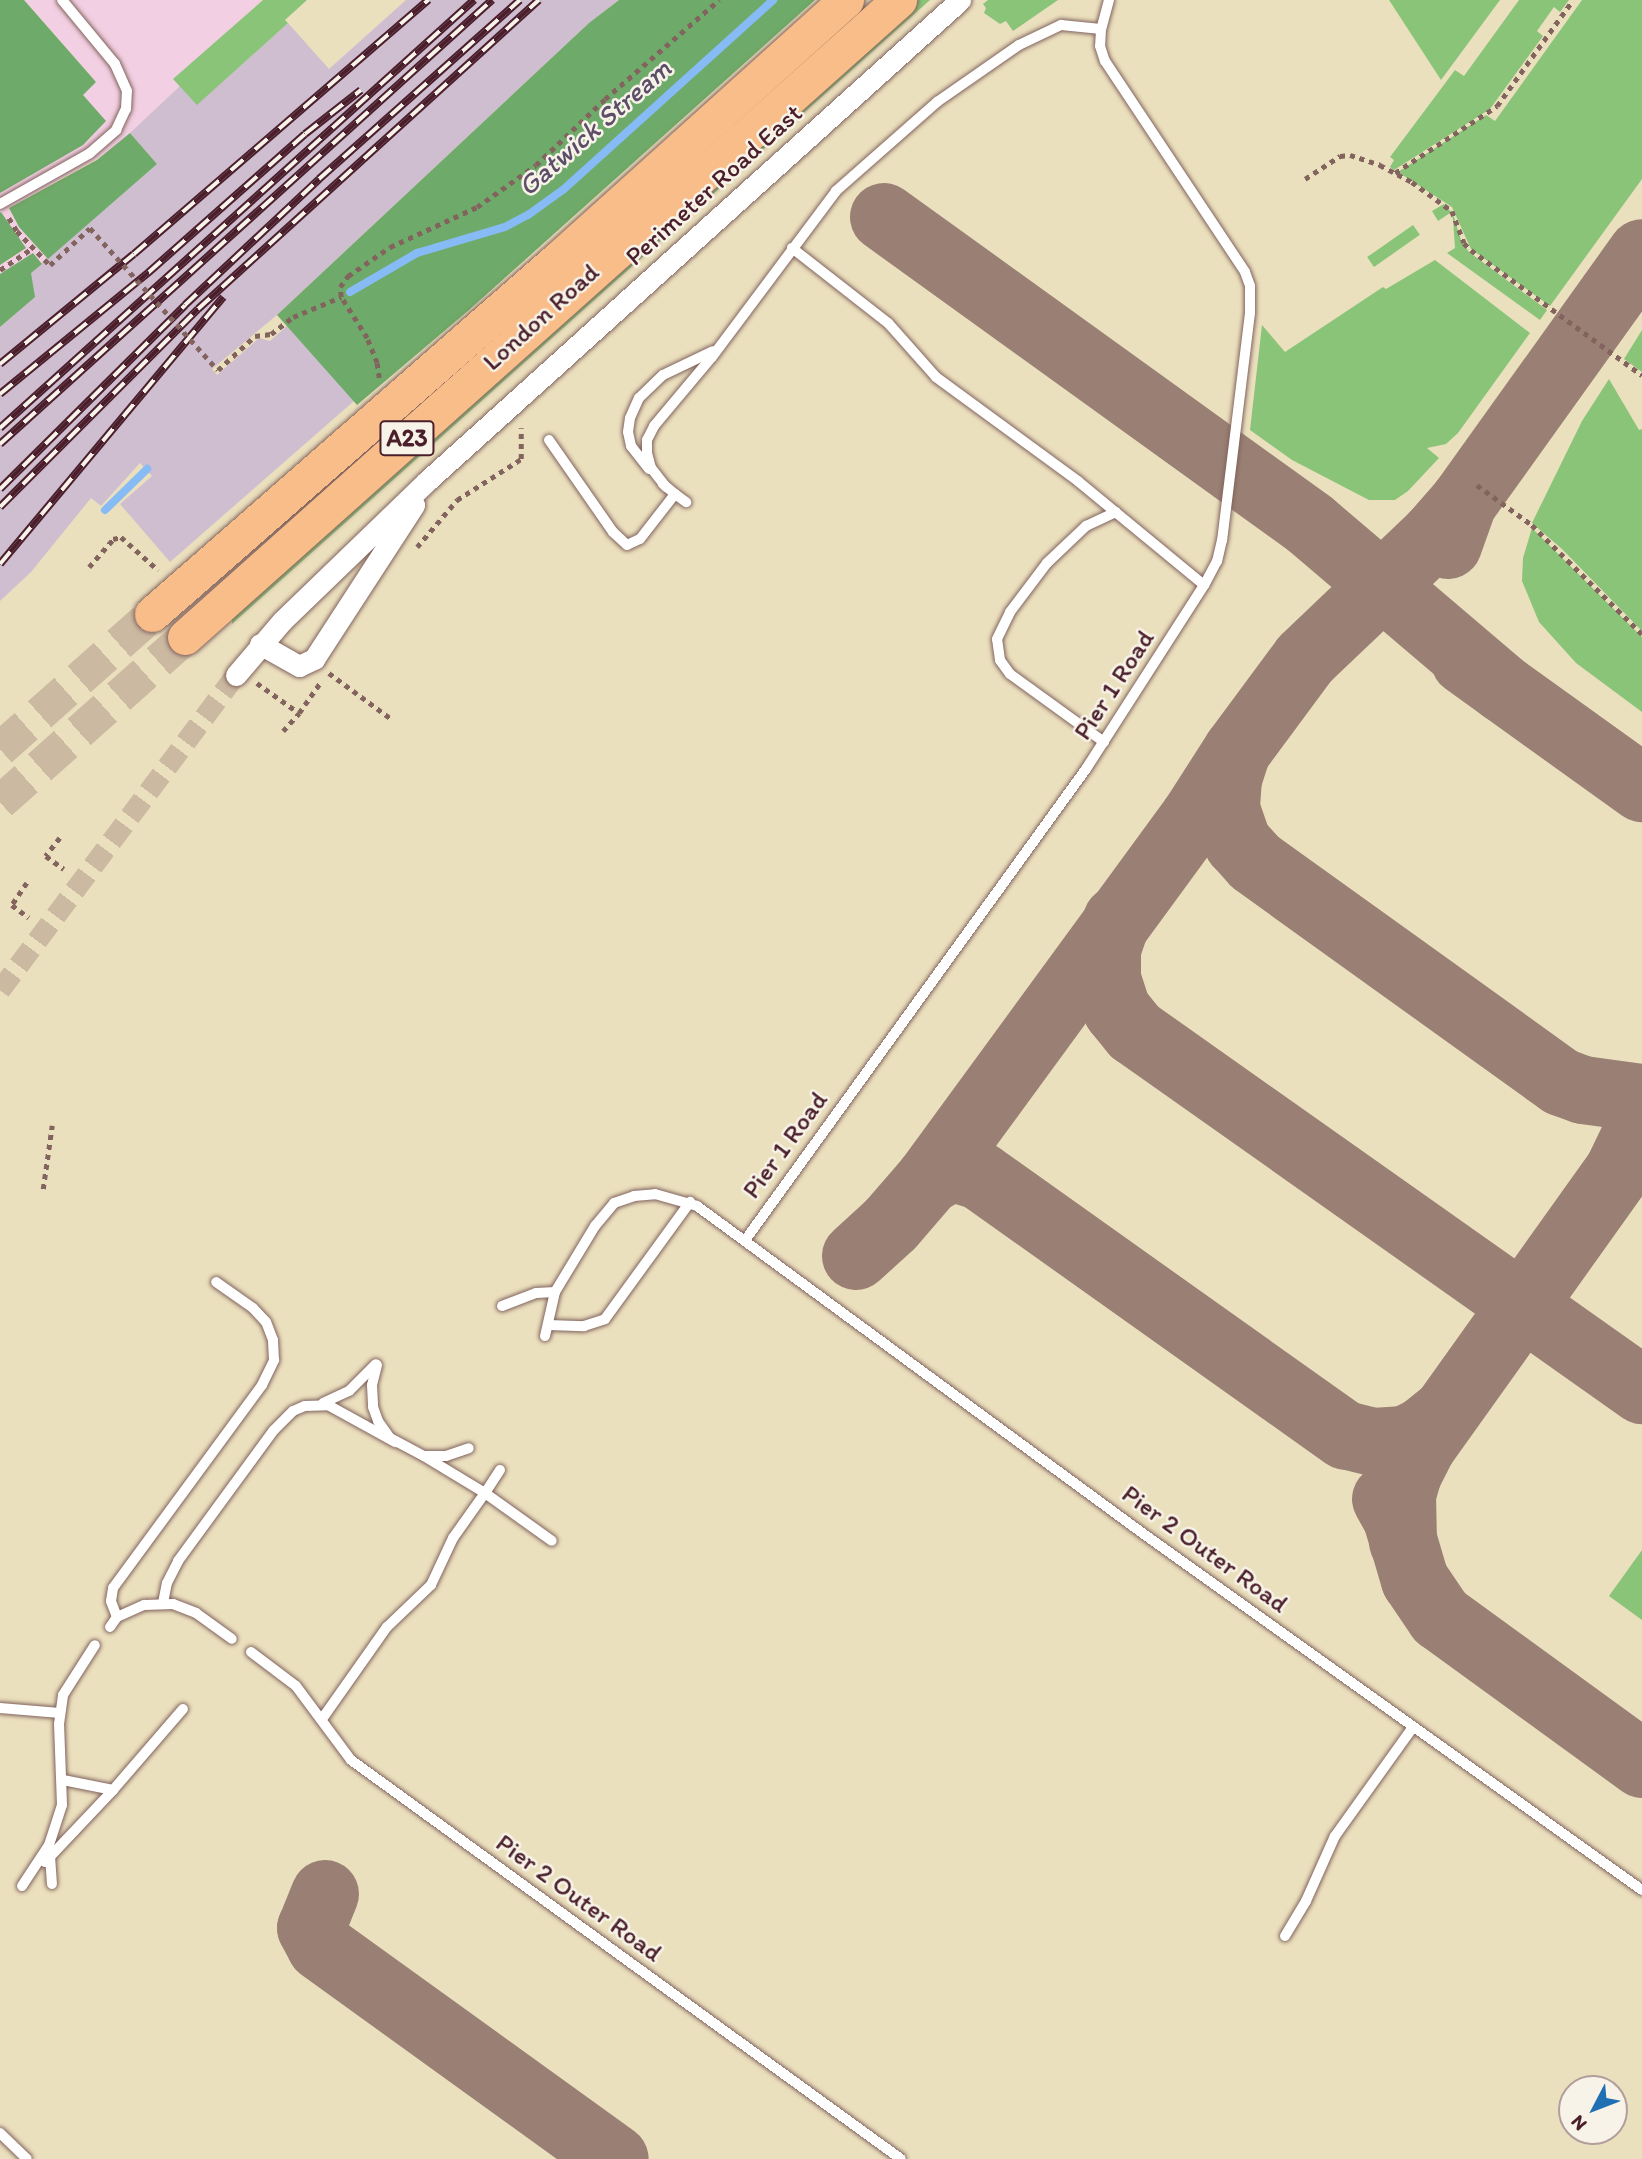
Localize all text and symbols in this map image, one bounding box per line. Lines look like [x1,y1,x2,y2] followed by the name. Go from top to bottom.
[511,51,677,203] water label: Gatwick Stream
[619,98,809,272] street label: Perimeter Road East
[477,257,605,377] street label: London Road
[379,418,435,458] road number: A23
[1067,625,1161,745] street label: Pier 1 Road
[736,1086,834,1204] street label: Pier 1 Road
[1116,1479,1294,1619] street label: Pier 2 Outer Road
[490,1828,668,1968] street label: Pier 2 Outer Road
[1558,2075,1628,2145] north arrow
[1566,2111,1591,2136] text: N

